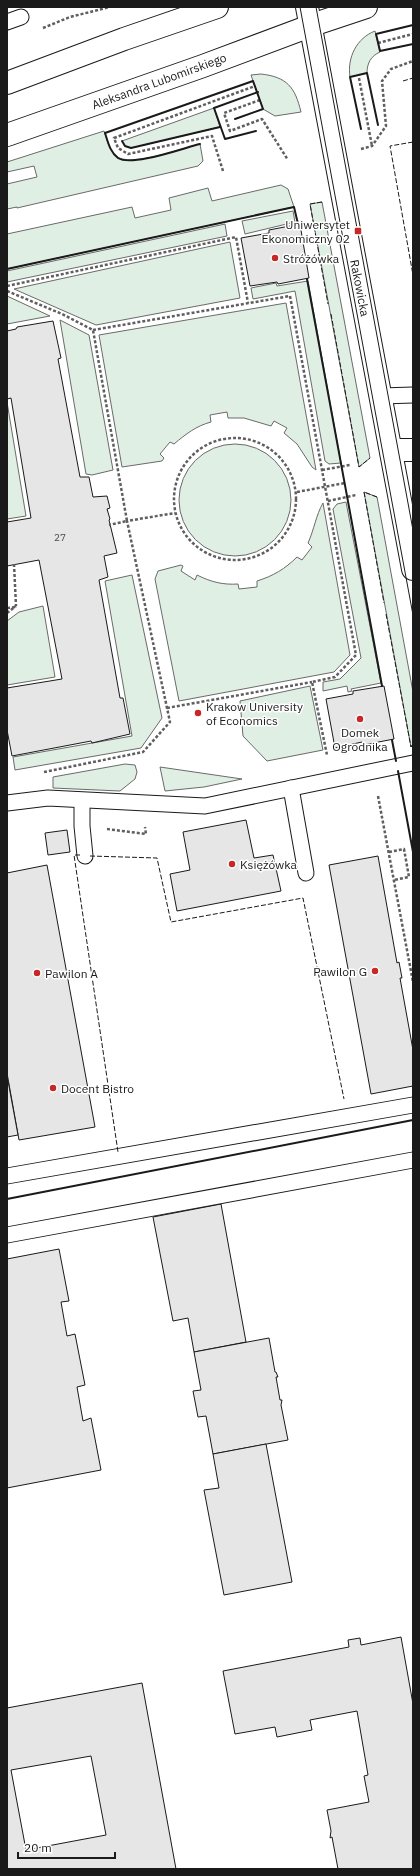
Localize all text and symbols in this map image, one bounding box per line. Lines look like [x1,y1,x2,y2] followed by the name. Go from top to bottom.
[90,50,229,112] street label: Aleksandra Lubomirskiego
[262,217,350,246] place label: Uniwersytet Ekonomiczny 02
[353,226,363,236] marker: Uniwersytet Ekonomiczny 02
[283,251,340,266] place label: Stróżówka
[270,253,280,263] marker: Stróżówka
[347,258,373,318] street label: Rakowicka
[54,531,66,544] house number: 27
[206,699,303,728] place label: Krakow University of Economics
[193,708,203,718] marker: Krakow University of Economics
[355,714,365,724] marker: Domek Ogrodnika
[332,725,388,754] place label: Domek Ogrodnika
[240,857,298,872] place label: Księżówka
[227,859,237,869] marker: Księżówka
[313,964,367,979] place label: Pawilon G
[45,966,98,981] place label: Pawilon A
[370,966,380,976] marker: Pawilon G
[32,968,42,978] marker: Pawilon A
[61,1081,134,1096] place label: Docent Bistro
[48,1083,58,1093] marker: Docent Bistro
[18,1834,115,1860] scale bar
[24,1840,52,1855] text: 20 m

